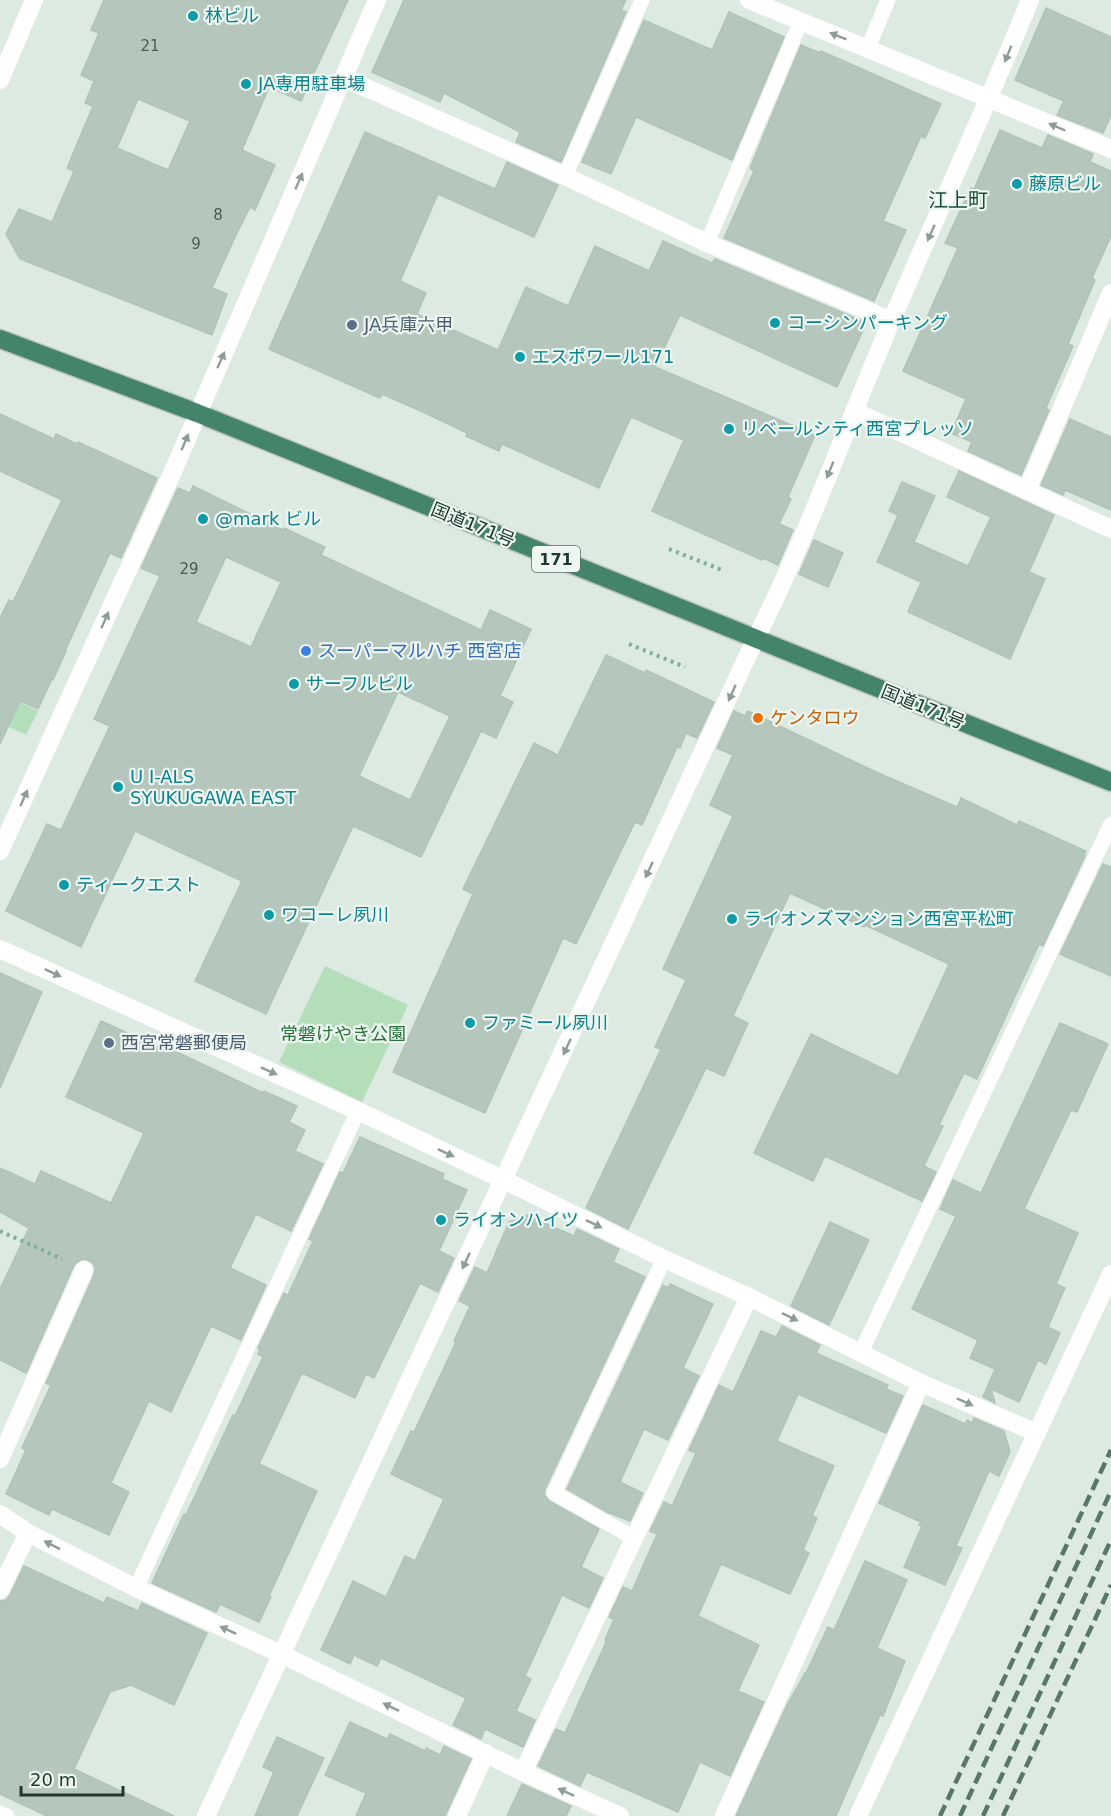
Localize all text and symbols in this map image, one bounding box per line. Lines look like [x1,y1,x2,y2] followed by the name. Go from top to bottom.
[205,5,259,26] place label: 林ビル
[186,9,200,23] marker: 林ビル
[829,31,847,40] one-way arrow
[140,37,160,55] house number: 21
[1003,45,1012,63] one-way arrow
[257,73,365,94] place label: JA専用駐車場
[239,77,253,91] marker: JA専用駐車場
[1048,122,1066,131] one-way arrow
[295,173,304,190] one-way arrow
[1029,173,1101,194] place label: 藤原ビル
[1010,177,1024,191] marker: 藤原ビル
[928,188,988,212] district label: 江上町
[213,206,223,224] house number: 8
[925,224,935,242] one-way arrow
[191,235,201,253] house number: 9
[787,312,948,333] place label: コーシンパーキング
[363,314,453,335] place label: JA兵庫六甲
[768,316,782,330] marker: コーシンパーキング
[345,318,359,332] marker: JA兵庫六甲
[532,346,674,367] place label: エスポワール171
[216,350,226,368] one-way arrow
[513,350,527,364] marker: エスポワール171
[741,418,974,439] place label: リベールシティ西宮プレッソ
[722,422,736,436] marker: リベールシティ西宮プレッソ
[180,433,190,451] one-way arrow
[825,462,835,480] one-way arrow
[428,498,518,551] street label: 国道171号
[215,508,321,529] place label: @mark ビル
[196,512,210,526] marker: @mark ビル
[532,546,580,572] road number: 171
[179,560,199,578] house number: 29
[100,611,110,629] one-way arrow
[318,640,522,661] place label: スーパーマルハチ 西宮店
[299,644,313,658] marker: スーパーマルハチ 西宮店
[306,673,413,694] place label: サーフルビル
[287,677,301,691] marker: サーフルビル
[878,680,968,733] street label: 国道171号
[727,685,736,702] one-way arrow
[770,707,859,728] place label: ケンタロウ
[751,711,765,725] marker: ケンタロウ
[130,766,297,808] place label: U I-ALS SYUKUGAWA EAST
[111,780,125,794] marker: U I-ALS SYUKUGAWA EAST
[20,789,29,806] one-way arrow
[645,862,654,879] one-way arrow
[76,874,201,895] place label: ティークエスト
[57,878,71,892] marker: ティークエスト
[281,904,389,925] place label: ワコーレ夙川
[262,908,276,922] marker: ワコーレ夙川
[744,908,1014,929] place label: ライオンズマンション西宮平松町
[725,912,739,926] marker: ライオンズマンション西宮平松町
[45,969,62,978] one-way arrow
[482,1012,608,1033] place label: ファミール夙川
[463,1016,477,1030] marker: ファミール夙川
[280,1023,406,1044] park label: 常磐けやき公園
[121,1032,247,1053] place label: 西宮常磐郵便局
[102,1036,116,1050] marker: 西宮常磐郵便局
[562,1038,571,1055] one-way arrow
[260,1067,278,1076] one-way arrow
[438,1148,455,1157] one-way arrow
[453,1209,579,1230] place label: ライオンハイツ
[434,1213,448,1227] marker: ライオンハイツ
[586,1220,603,1229] one-way arrow
[461,1253,470,1270] one-way arrow
[781,1312,798,1322] one-way arrow
[956,1398,974,1407] one-way arrow
[44,1540,61,1550] one-way arrow
[218,1625,236,1635] one-way arrow
[382,1703,399,1712] one-way arrow
[21,1759,123,1797] scale bar
[30,1769,76,1790] text: 20 m
[558,1787,575,1796] one-way arrow

